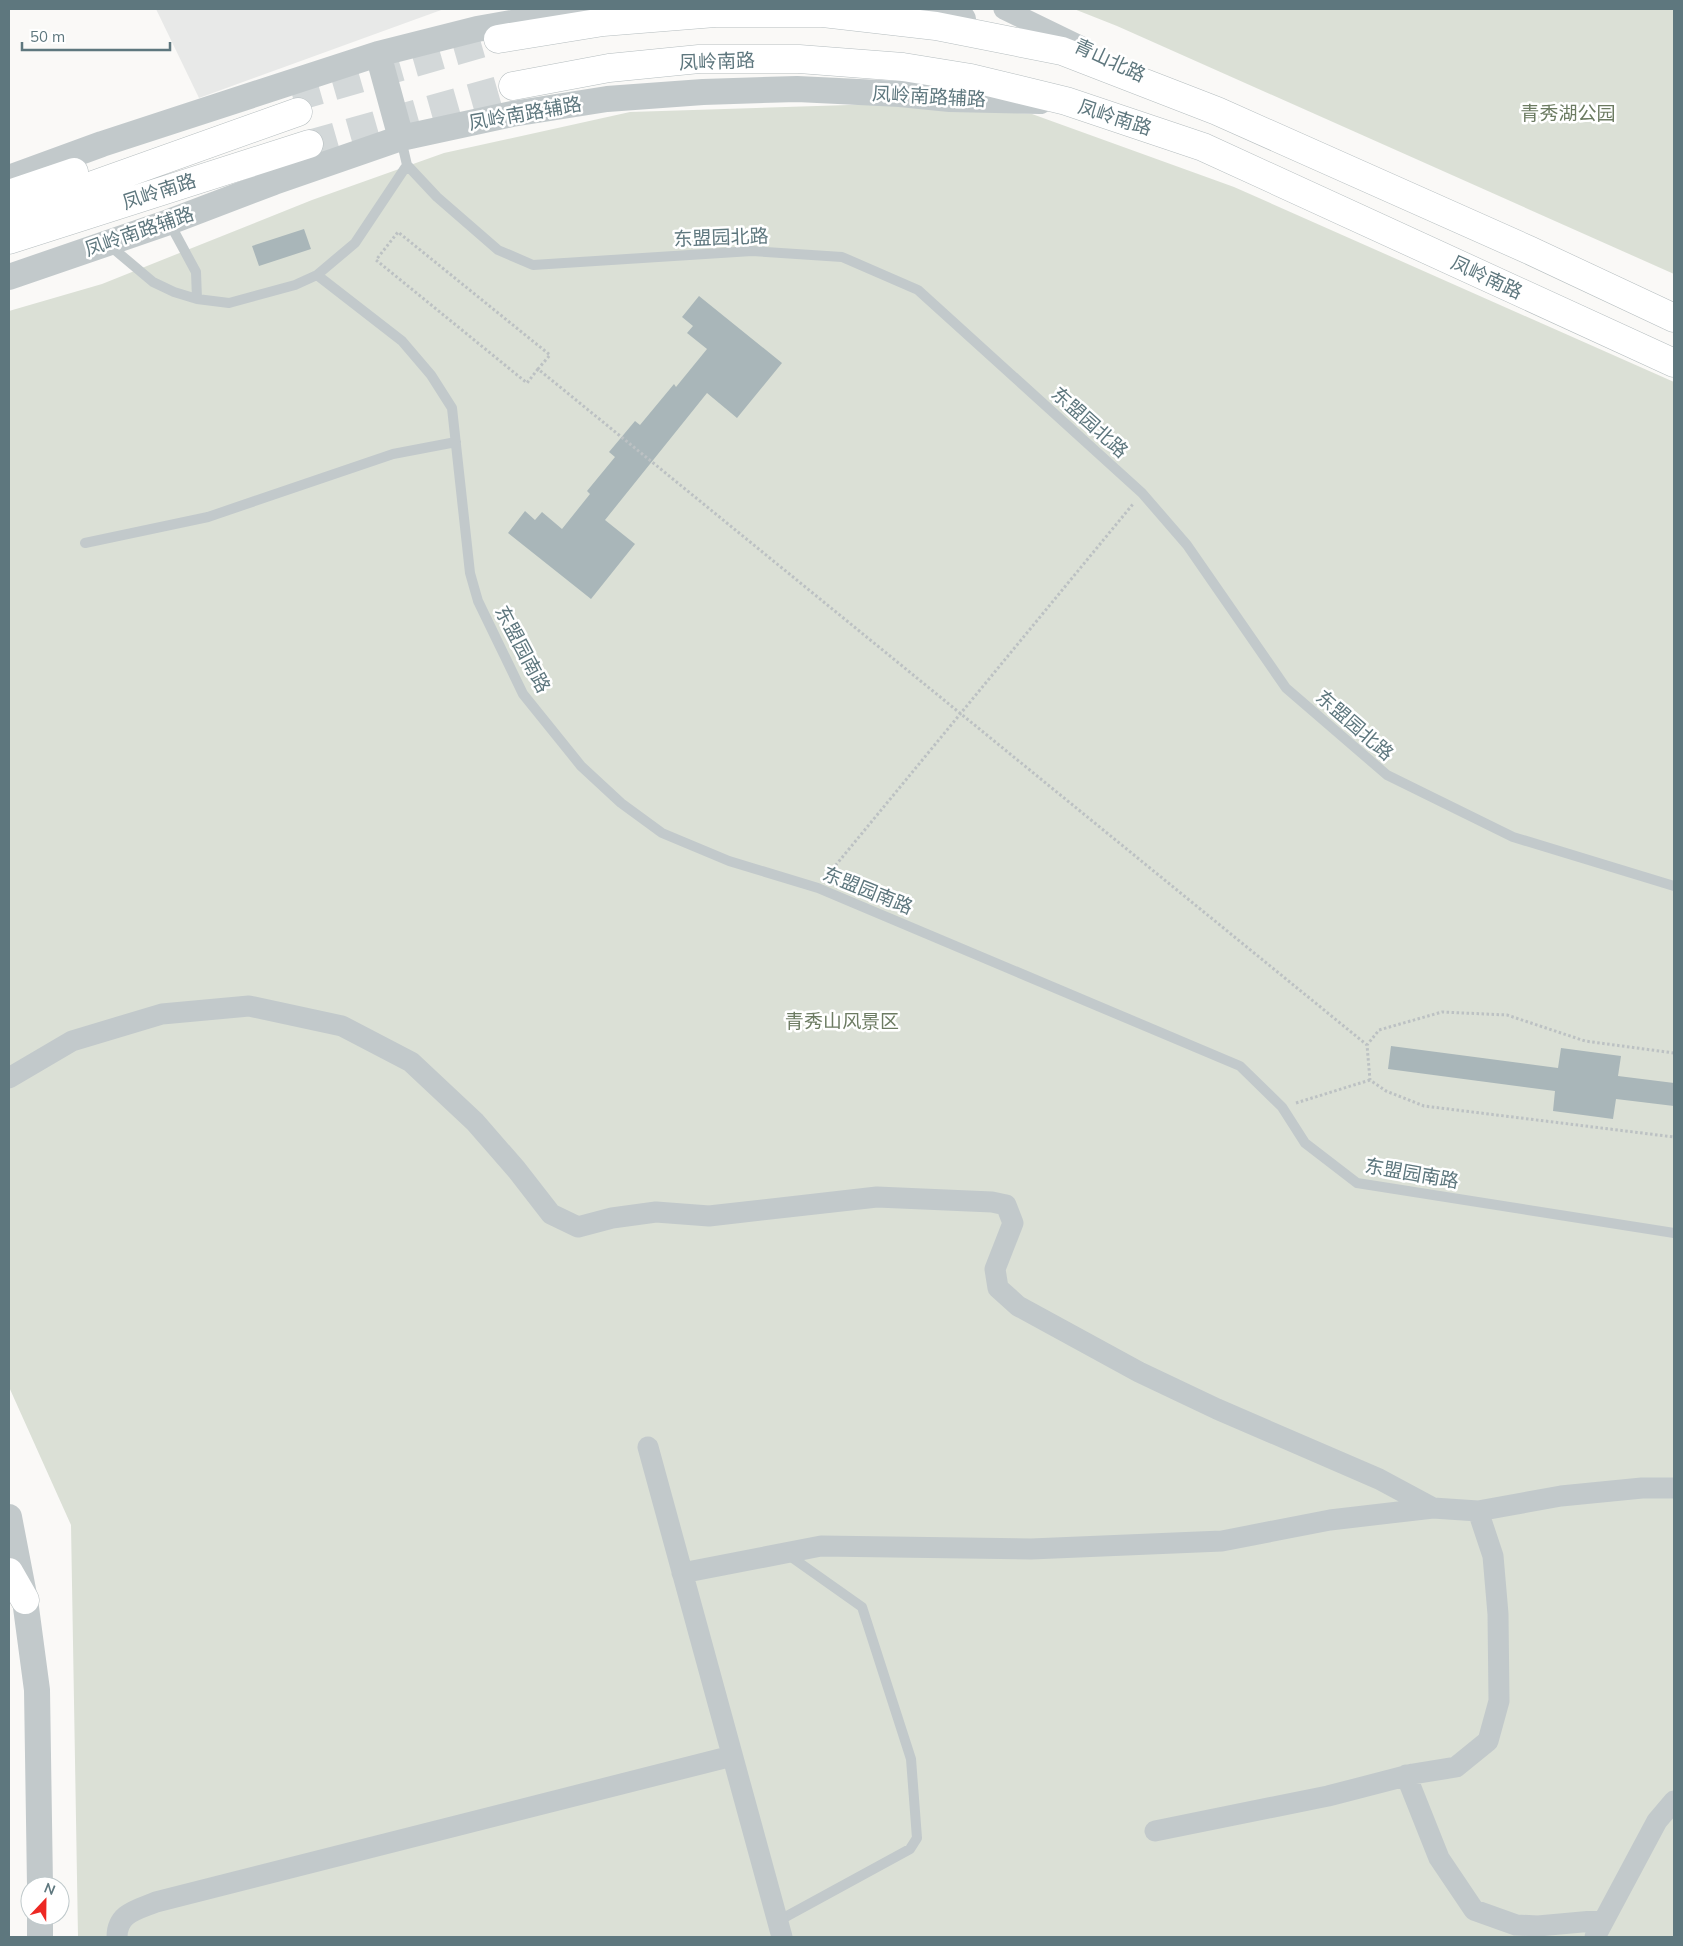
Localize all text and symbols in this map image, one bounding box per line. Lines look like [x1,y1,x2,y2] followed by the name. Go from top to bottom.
[22,20,170,52] scale bar
[30,27,65,46] text: 50 m
[1070,33,1150,87] street label: 青山北路
[679,48,755,74] street label: 凤岭南路
[871,81,987,111] street label: 凤岭南路辅路
[467,91,583,135] street label: 凤岭南路辅路
[1075,94,1155,140] street label: 凤岭南路
[1520,101,1616,125] park label: 青秀湖公园
[119,168,199,214] street label: 凤岭南路
[81,201,197,261] street label: 凤岭南路辅路
[673,223,769,251] street label: 东盟园北路
[1447,250,1527,304] street label: 凤岭南路
[1047,381,1133,463] street label: 东盟园北路
[490,601,556,697] street label: 东盟园南路
[1311,685,1399,765] street label: 东盟园北路
[819,861,917,919] street label: 东盟园南路
[785,1009,899,1033] park label: 青秀山风景区
[1363,1153,1461,1193] street label: 东盟园南路
[20,1876,70,1926] north arrow
[42,1879,58,1899] text: N

